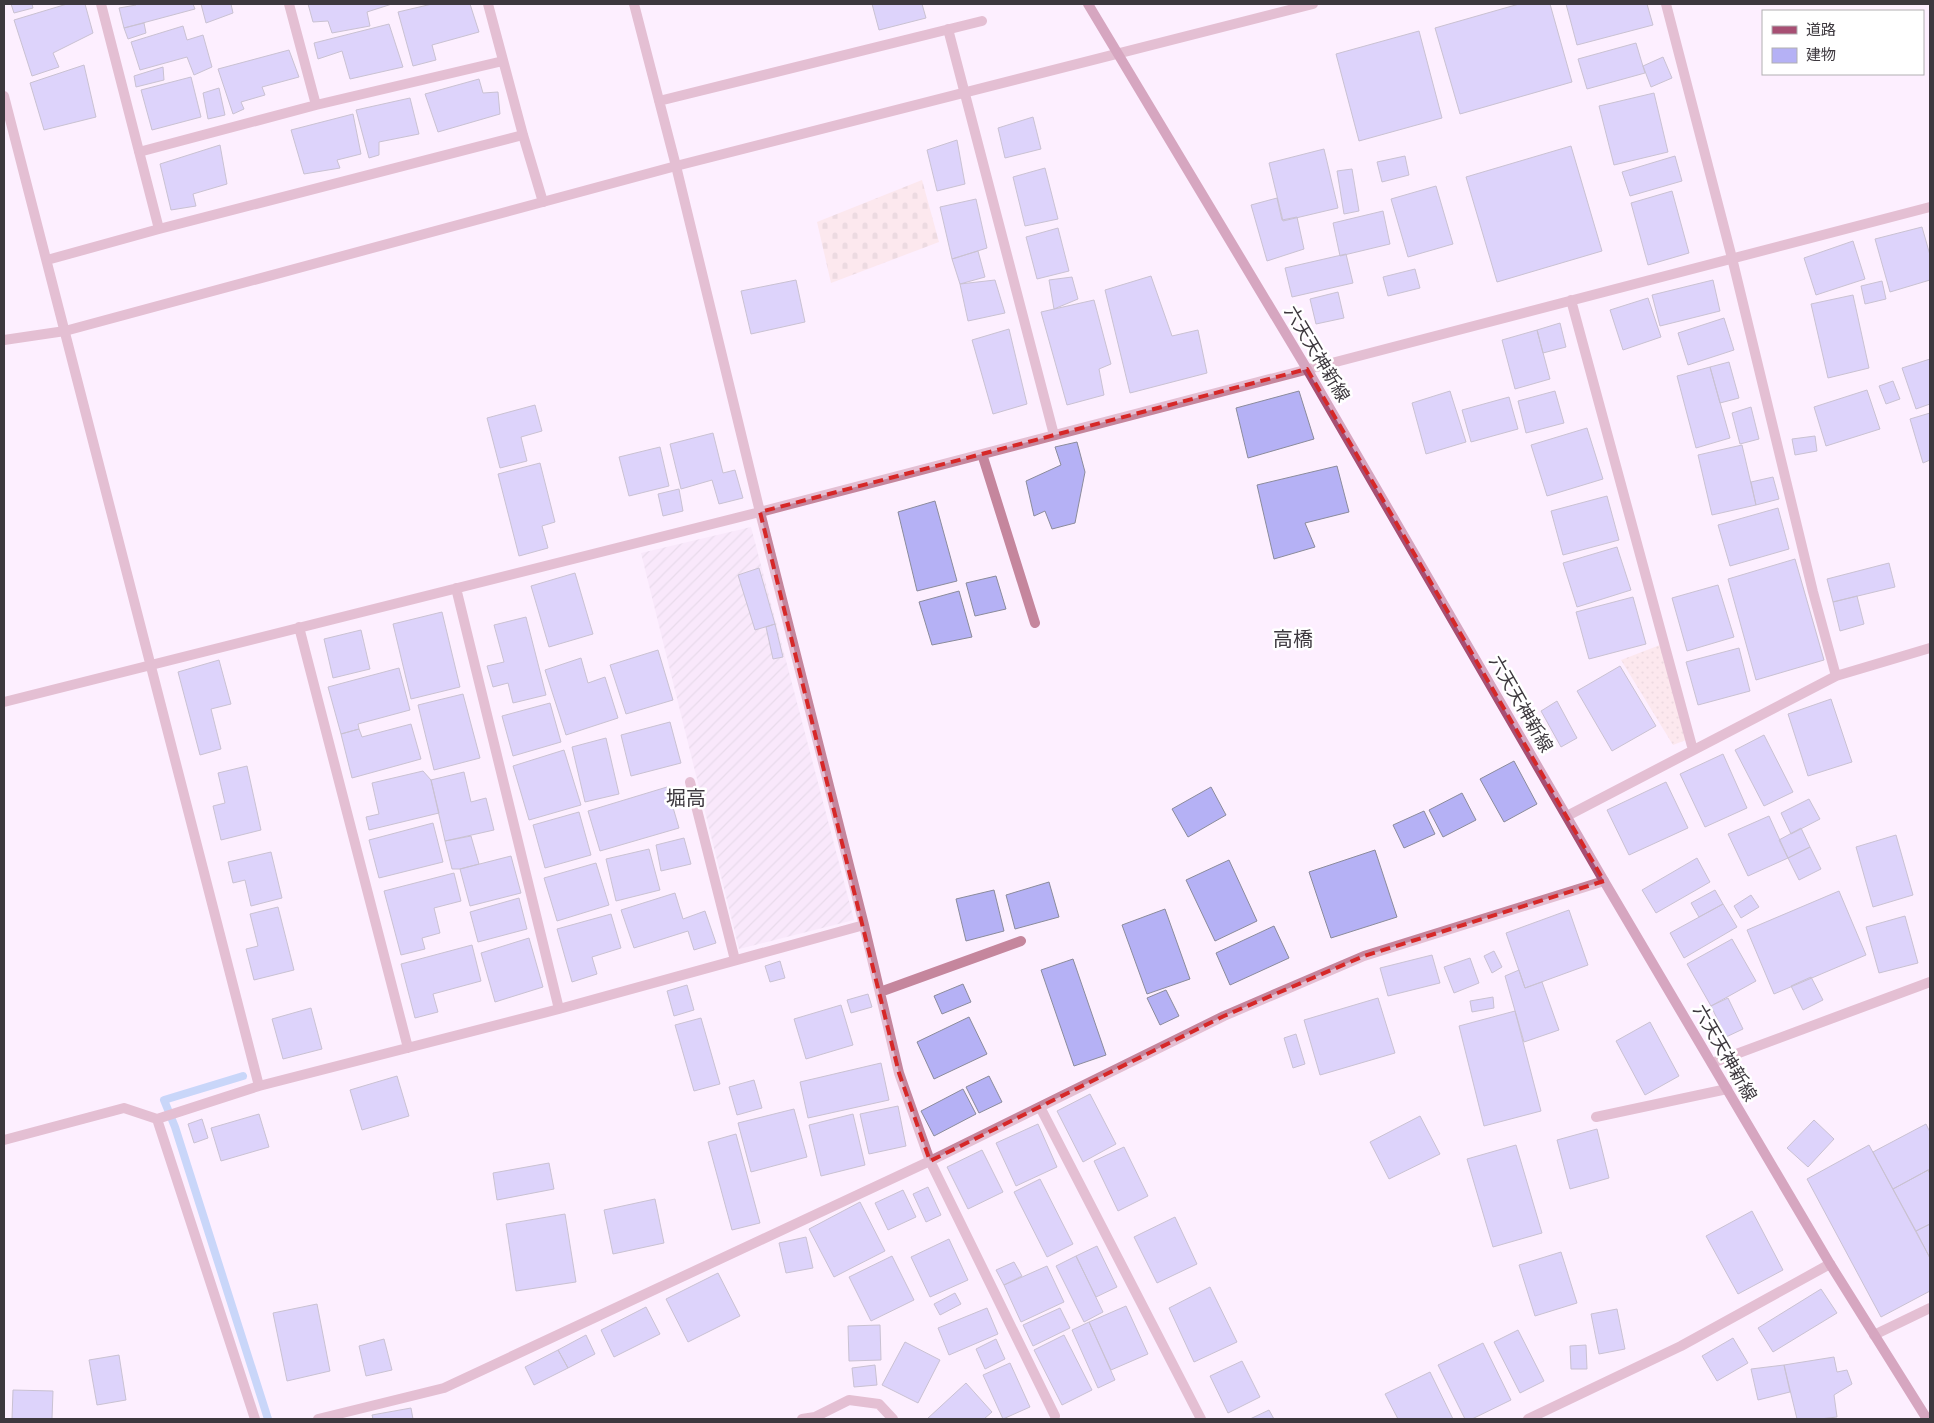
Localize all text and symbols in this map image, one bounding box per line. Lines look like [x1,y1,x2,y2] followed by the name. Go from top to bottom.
[1762,10,1924,75] legend
[1806,22,1836,38] text: 道路
[1806,47,1836,63] text: 建物
[1281,303,1353,405] street label: 六天天神新線
[1273,628,1313,650] district label: 高橋
[1485,652,1557,756] street label: 六天天神新線
[666,787,706,809] district label: 堀高
[1689,1001,1761,1105] street label: 六天天神新線

